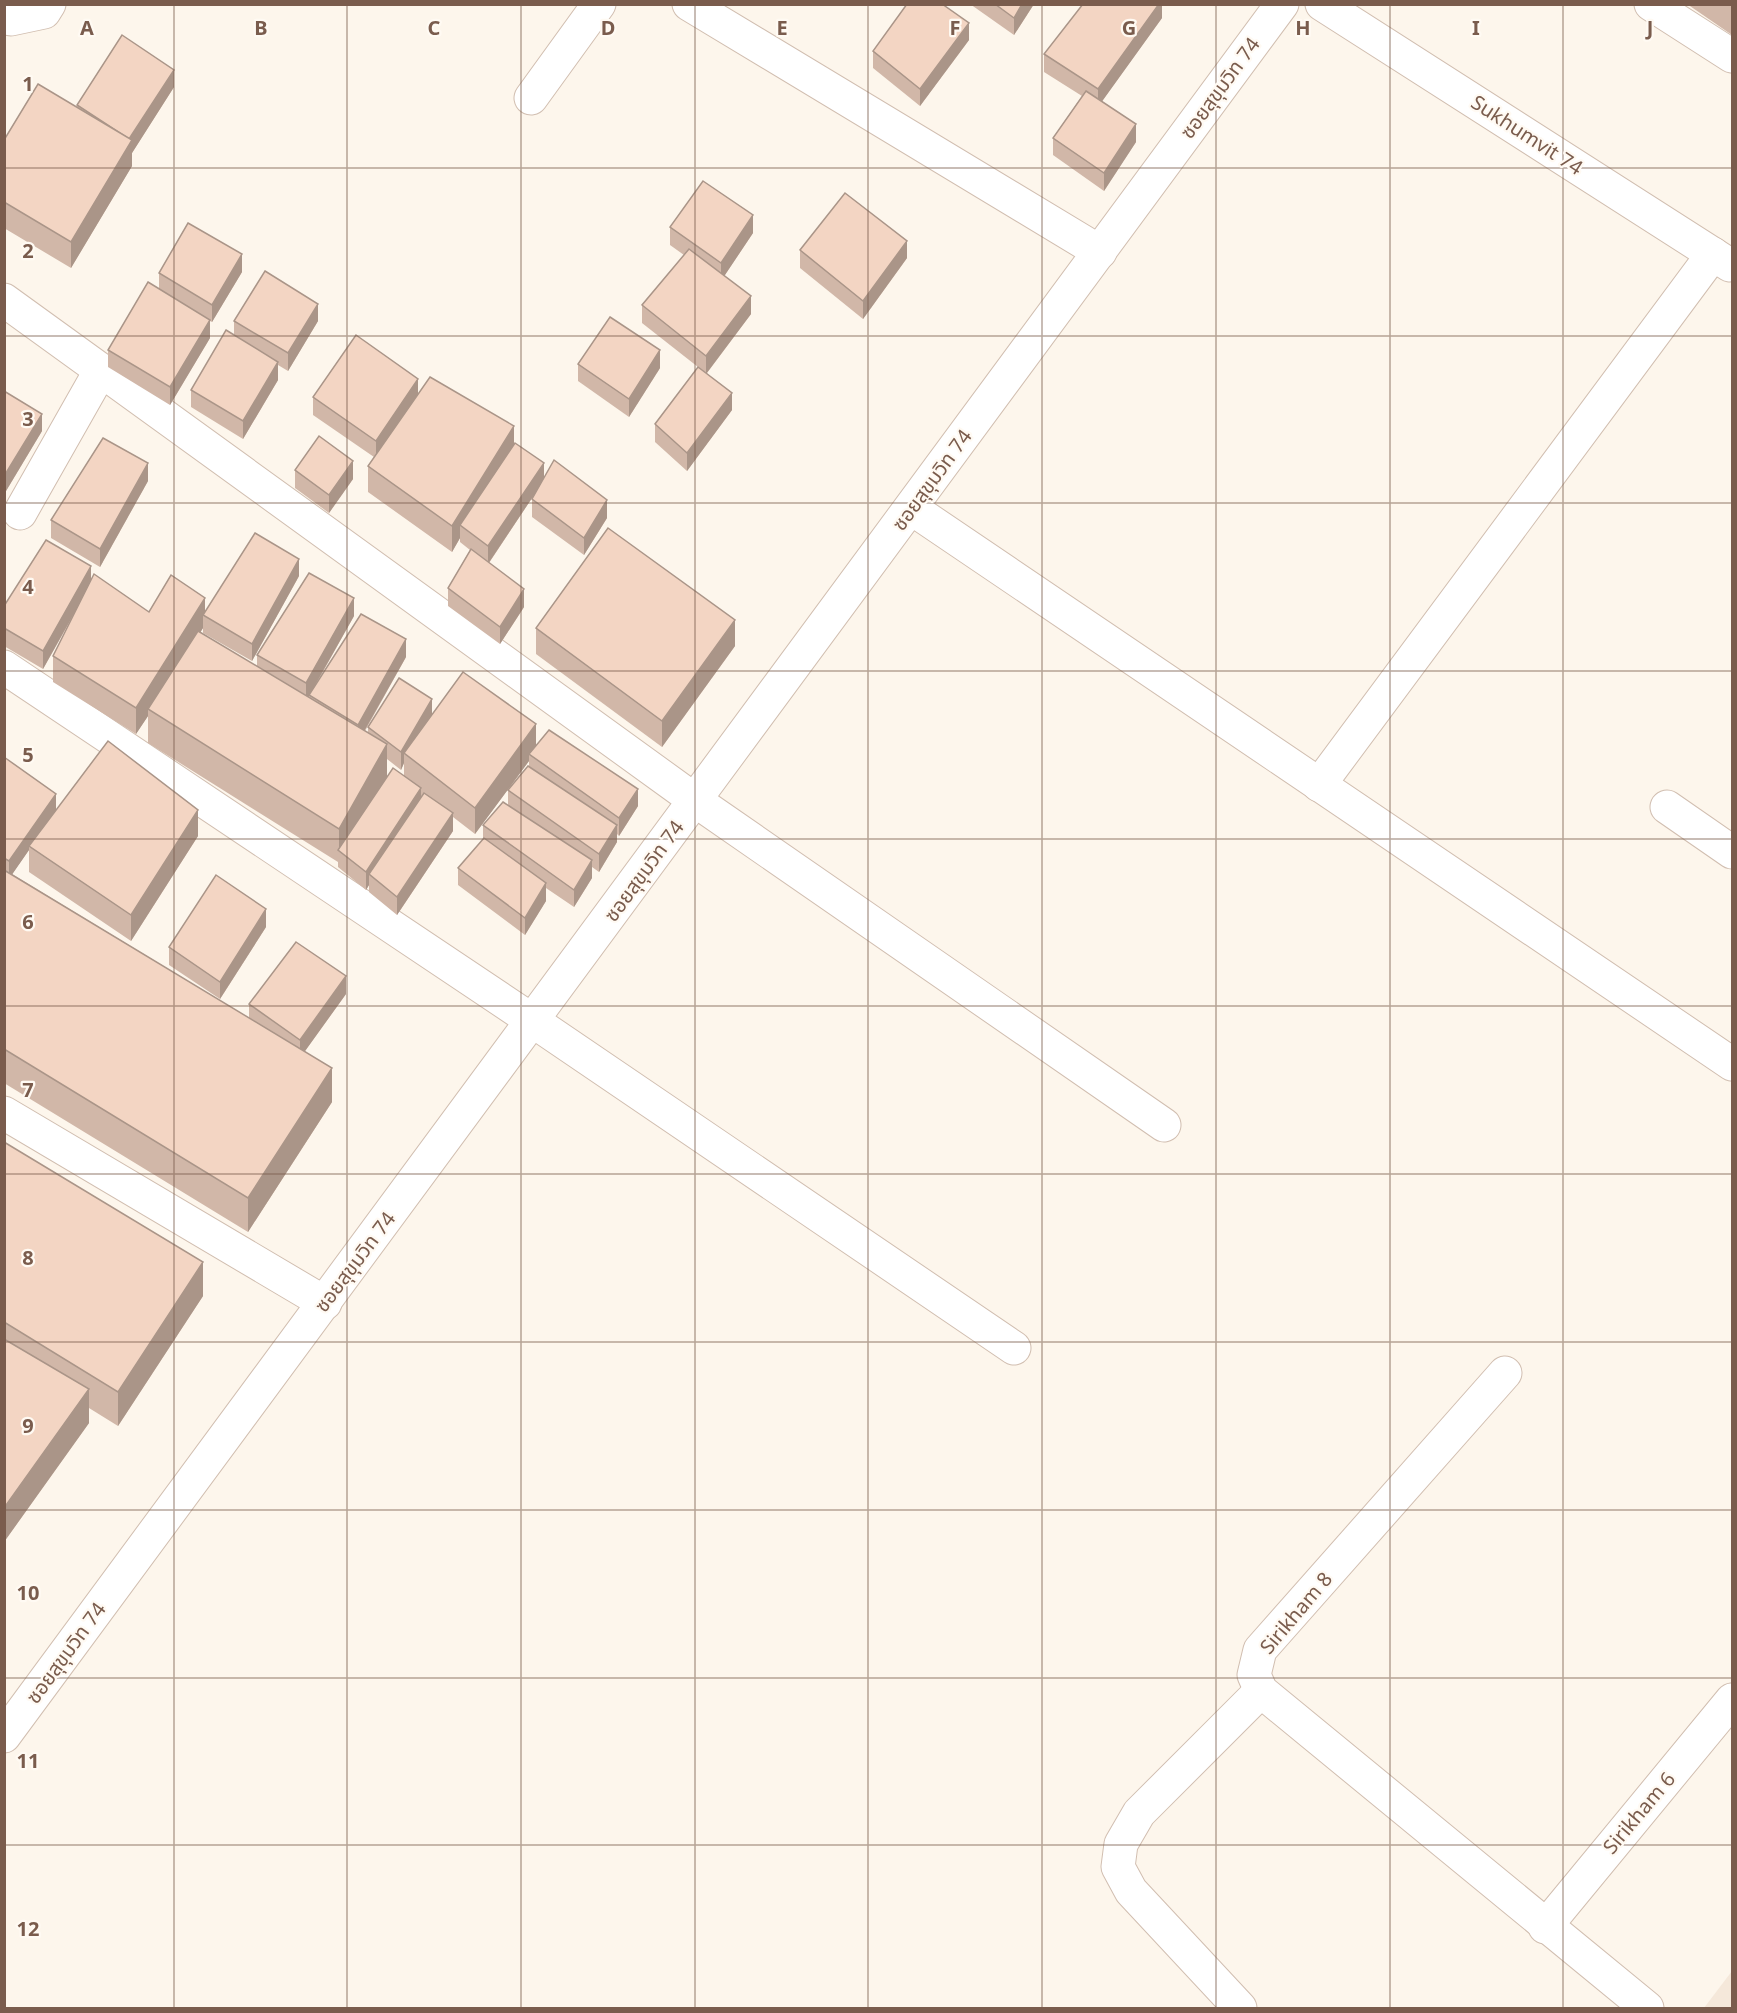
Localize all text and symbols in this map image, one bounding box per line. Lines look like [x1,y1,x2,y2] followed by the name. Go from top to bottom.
[80,14,94,41] text: A
[254,14,268,41] text: B
[428,14,441,41] text: C
[601,14,615,41] text: D
[776,14,788,41] text: E
[950,14,960,41] text: F
[1122,14,1136,41] text: G
[1295,14,1311,41] text: H
[1472,14,1480,41] text: I
[1645,14,1653,41] text: J
[1174,31,1266,144] street label: ซอยสุขุมวิท 74
[22,70,34,97] text: 1
[1466,88,1589,181] street label: Sukhumvit 74
[22,237,34,264] text: 2
[22,405,34,432] text: 3
[886,423,978,536] street label: ซอยสุขุมวิท 74
[22,573,34,600] text: 4
[22,741,34,768] text: 5
[598,814,690,927] street label: ซอยสุขุมวิท 74
[22,908,34,935] text: 6
[22,1076,34,1103] text: 7
[308,1206,402,1317] street label: ซอยสุขุมวิท 74
[22,1244,34,1271] text: 8
[22,1412,34,1439] text: 9
[1253,1566,1338,1659] street label: Sirikham 8
[17,1579,39,1606] text: 10
[20,1596,112,1709] street label: ซอยสุขุมวิท 74
[17,1747,39,1774] text: 11
[1596,1766,1681,1859] street label: Sirikham 6
[17,1915,39,1942] text: 12

